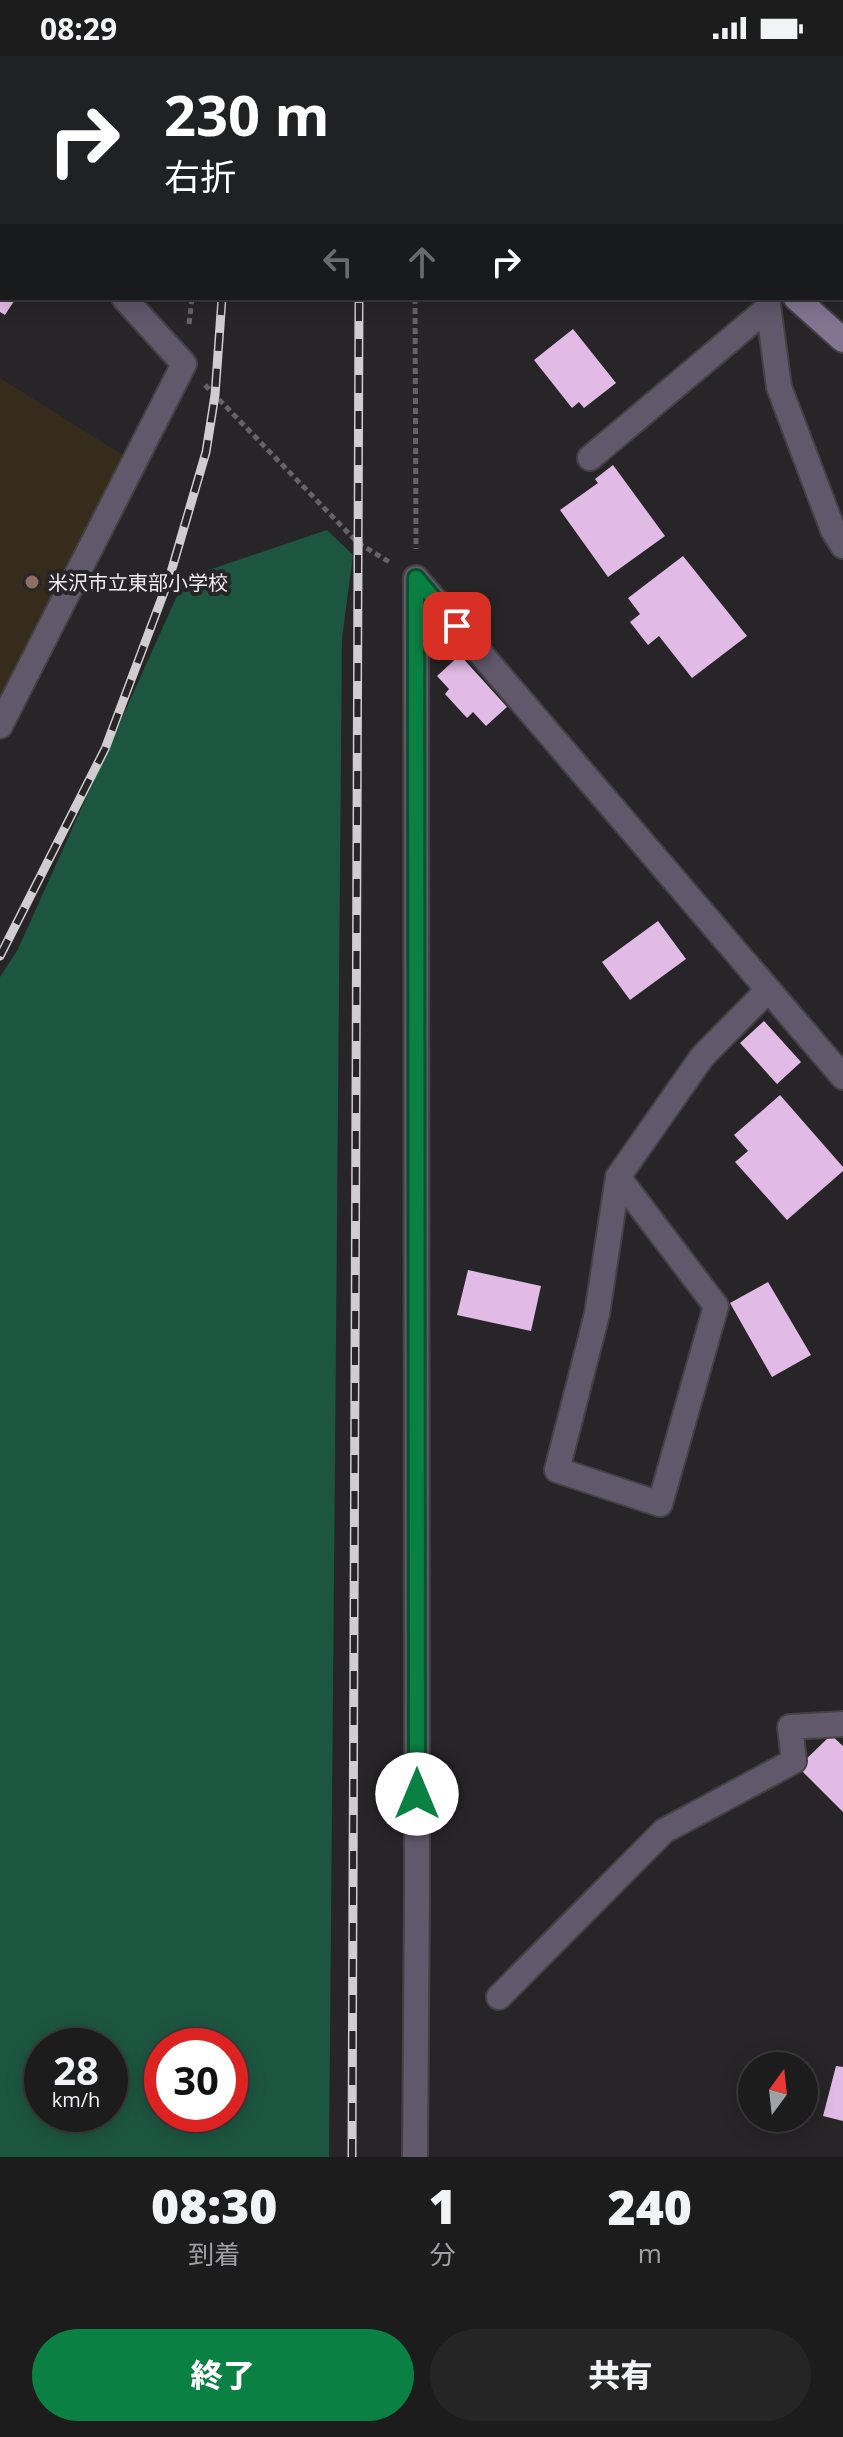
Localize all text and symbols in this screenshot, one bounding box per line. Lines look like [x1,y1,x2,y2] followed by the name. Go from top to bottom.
[40,8,117,49] text: 08:29
[164,76,330,152] text: 230 m
[32,88,136,192] icon: right
[164,152,236,201] text: 右折
[316,240,360,284] icon: left
[400,240,444,284] icon: ahead
[484,240,528,284] icon: right
[48,569,228,596] place label: 米沢市立東部小学校
[23,573,41,591] marker: 米沢市立東部小学校
[423,592,491,660] pin
[435,604,479,648] icon: arrive
[375,1752,459,1836] position arrow
[144,2028,248,2132] speed limit sign: 30
[53,2042,99,2097] text: 28
[738,2052,818,2132] north arrow
[738,2052,818,2132] map controls
[52,2086,100,2113] text: km/h
[151,2173,277,2238] text: 08:30
[428,2173,457,2238] text: 1
[608,2174,692,2239] text: 240
[638,2235,662,2271] text: m
[188,2236,240,2272] text: 到着
[429,2236,456,2272] text: 分
[32,2329,414,2421] button: 終了
[430,2329,811,2421] button: 共有

